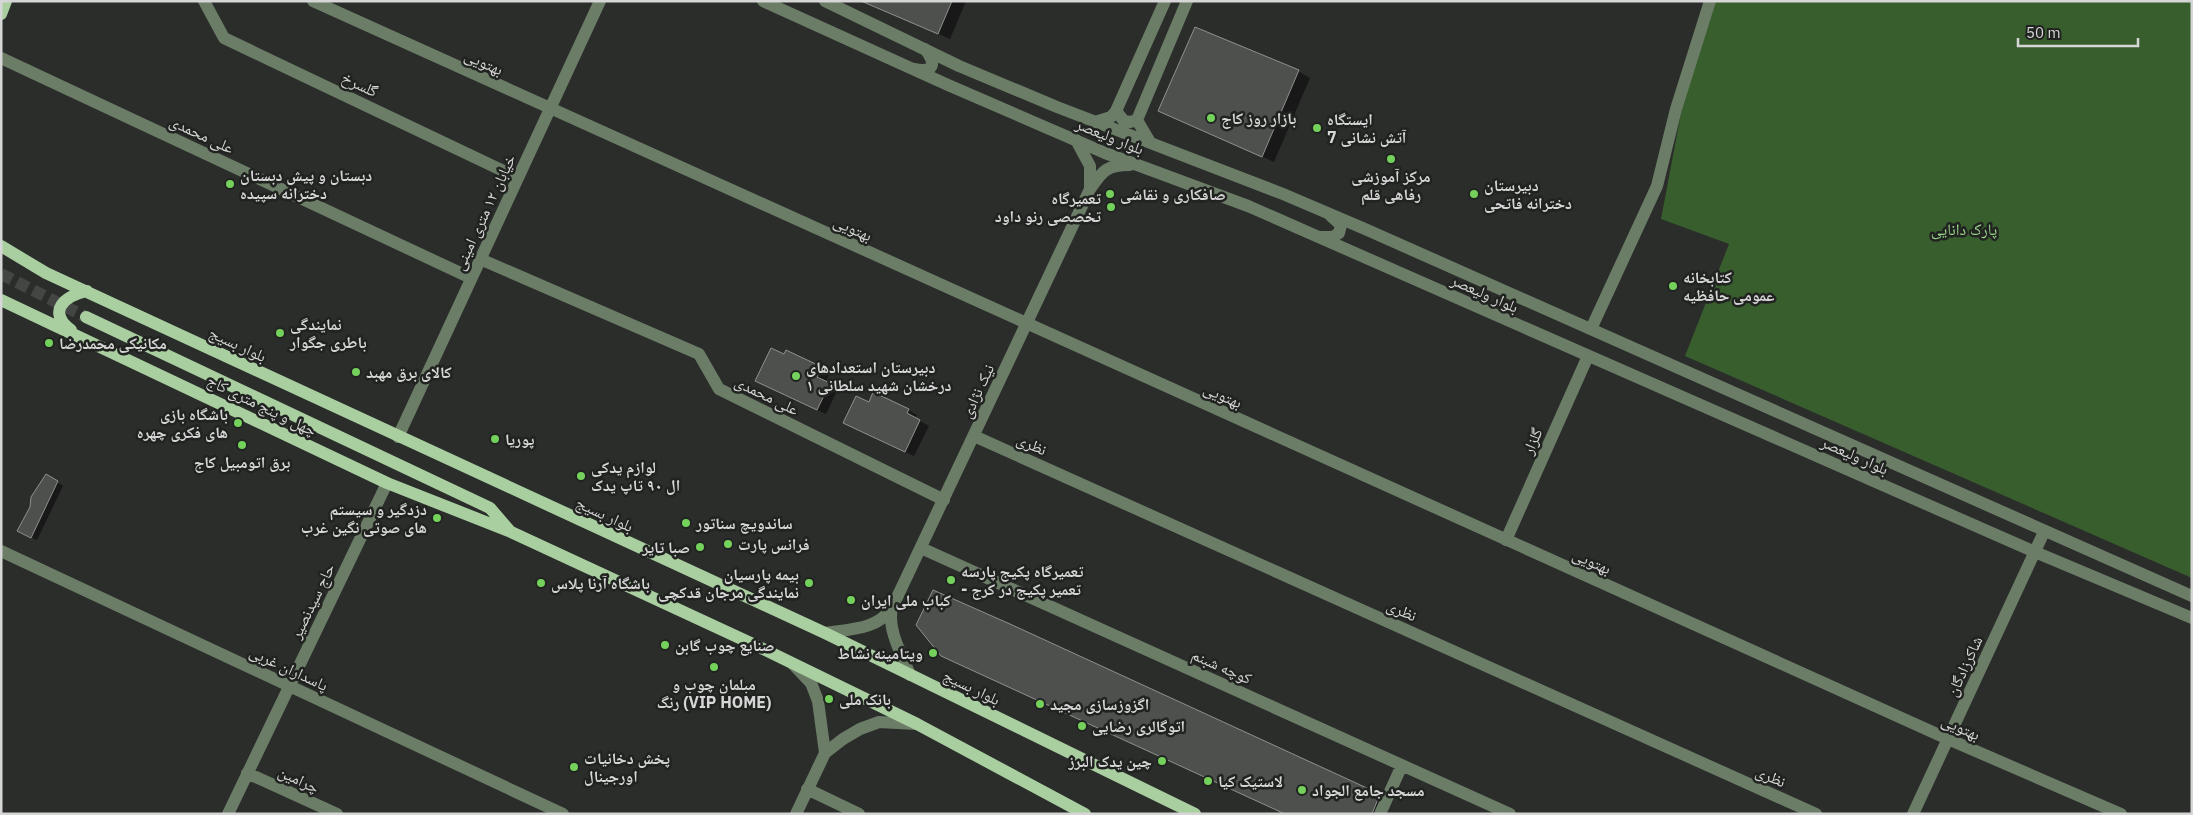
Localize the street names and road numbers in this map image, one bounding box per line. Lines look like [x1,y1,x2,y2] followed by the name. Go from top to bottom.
[461,45,506,80] street label: بهتویی
[338,67,382,102] street label: گلسرخ
[166,110,237,159] street label: علی محمدی
[1072,113,1147,159] street label: بلوار ولیعصر
[448,151,520,274] street label: خیابان ۱۲ متری امینی
[830,211,875,246] street label: بهتویی
[1447,269,1522,317] street label: بلوار ولیعصر
[206,322,270,367] street label: بلوار بسیج
[956,361,999,422] street label: نیک نژادی
[204,370,320,441] street label: چهل و پنج متری کاج
[731,371,802,420] street label: علی محمدی
[1200,378,1245,413] street label: بهتویی
[1517,424,1547,458] street label: گلزار
[1013,429,1050,460] street label: نظری
[1817,431,1892,479] street label: بلوار ولیعصر
[573,492,637,537] street label: بلوار بسیج
[1569,544,1614,579] street label: بهتویی
[285,560,340,643] street label: حاج سیدنصیر
[1383,595,1420,626] street label: نظری
[1941,633,1988,700] street label: شاکرزادگان
[246,641,332,696] street label: پاسداران غربی
[1188,644,1255,689] street label: کوچه شبنم
[940,665,1004,710] street label: بلوار بسیج
[1938,710,1983,745] street label: بهتویی
[275,761,323,798] street label: چرامین
[1752,761,1789,792] street label: نظری

